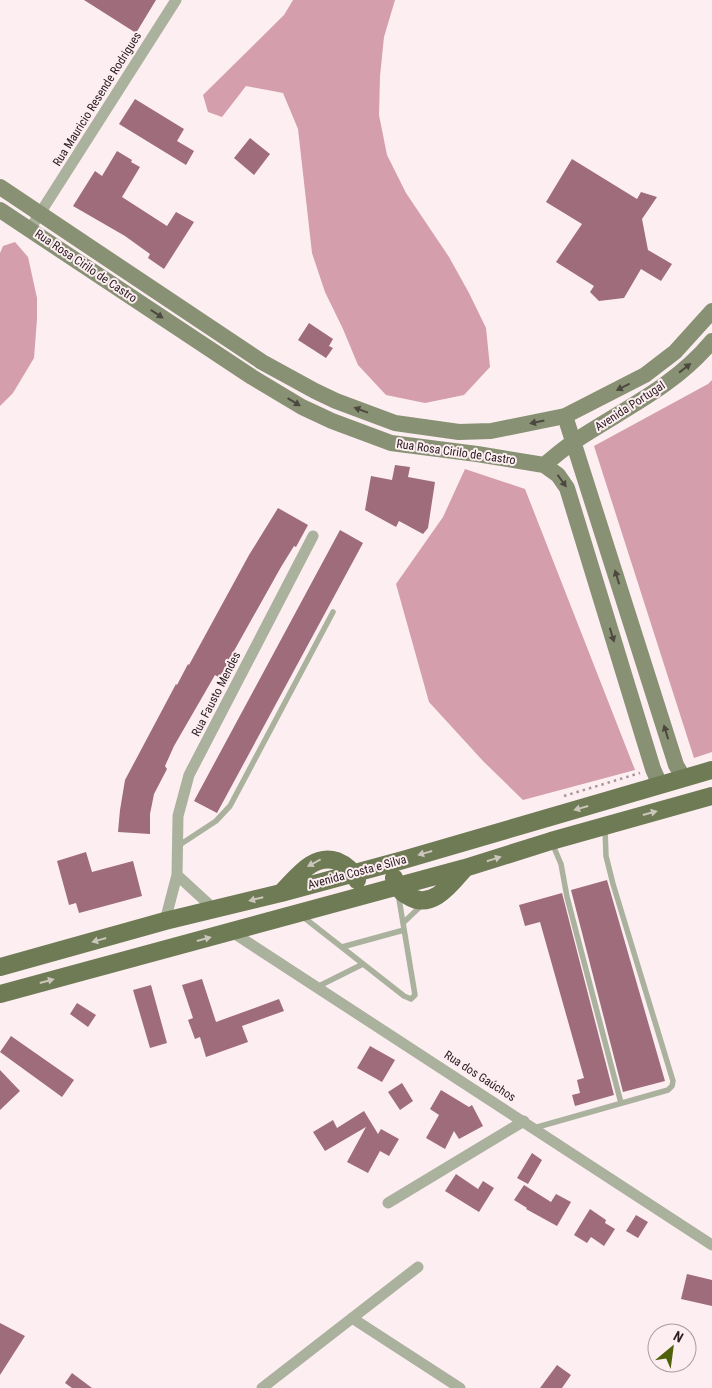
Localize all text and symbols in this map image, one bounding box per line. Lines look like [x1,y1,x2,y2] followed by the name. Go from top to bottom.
[50,29,144,169] street label: Rua Mauricio Resende Rodrigues
[32,227,140,305] street label: Rua Rosa Cirilo de Castro
[150,309,164,319] one-way arrow
[678,363,692,373] one-way arrow
[592,378,668,434] street label: Avenida Portugal
[615,383,630,391] one-way arrow
[287,397,300,407] one-way arrow
[353,406,368,414] one-way arrow
[530,418,545,426] one-way arrow
[396,437,516,467] street label: Rua Rosa Cirilo de Castro
[557,474,567,488] one-way arrow
[613,569,620,584] one-way arrow
[609,628,617,643] one-way arrow
[189,649,243,739] street label: Rua Fausto Mendes
[661,724,669,739] one-way arrow
[574,804,589,812] one-way arrow
[642,809,657,817] one-way arrow
[418,850,433,858] one-way arrow
[306,852,408,892] street label: Avenida Costa e Silva
[487,854,502,862] one-way arrow
[307,859,322,867] one-way arrow
[248,895,263,903] one-way arrow
[197,935,212,943] one-way arrow
[91,936,106,944] one-way arrow
[40,977,55,985] one-way arrow
[442,1048,518,1104] street label: Rua dos Gaúchos
[647,1323,697,1373] north arrow
[671,1328,686,1346] text: N

